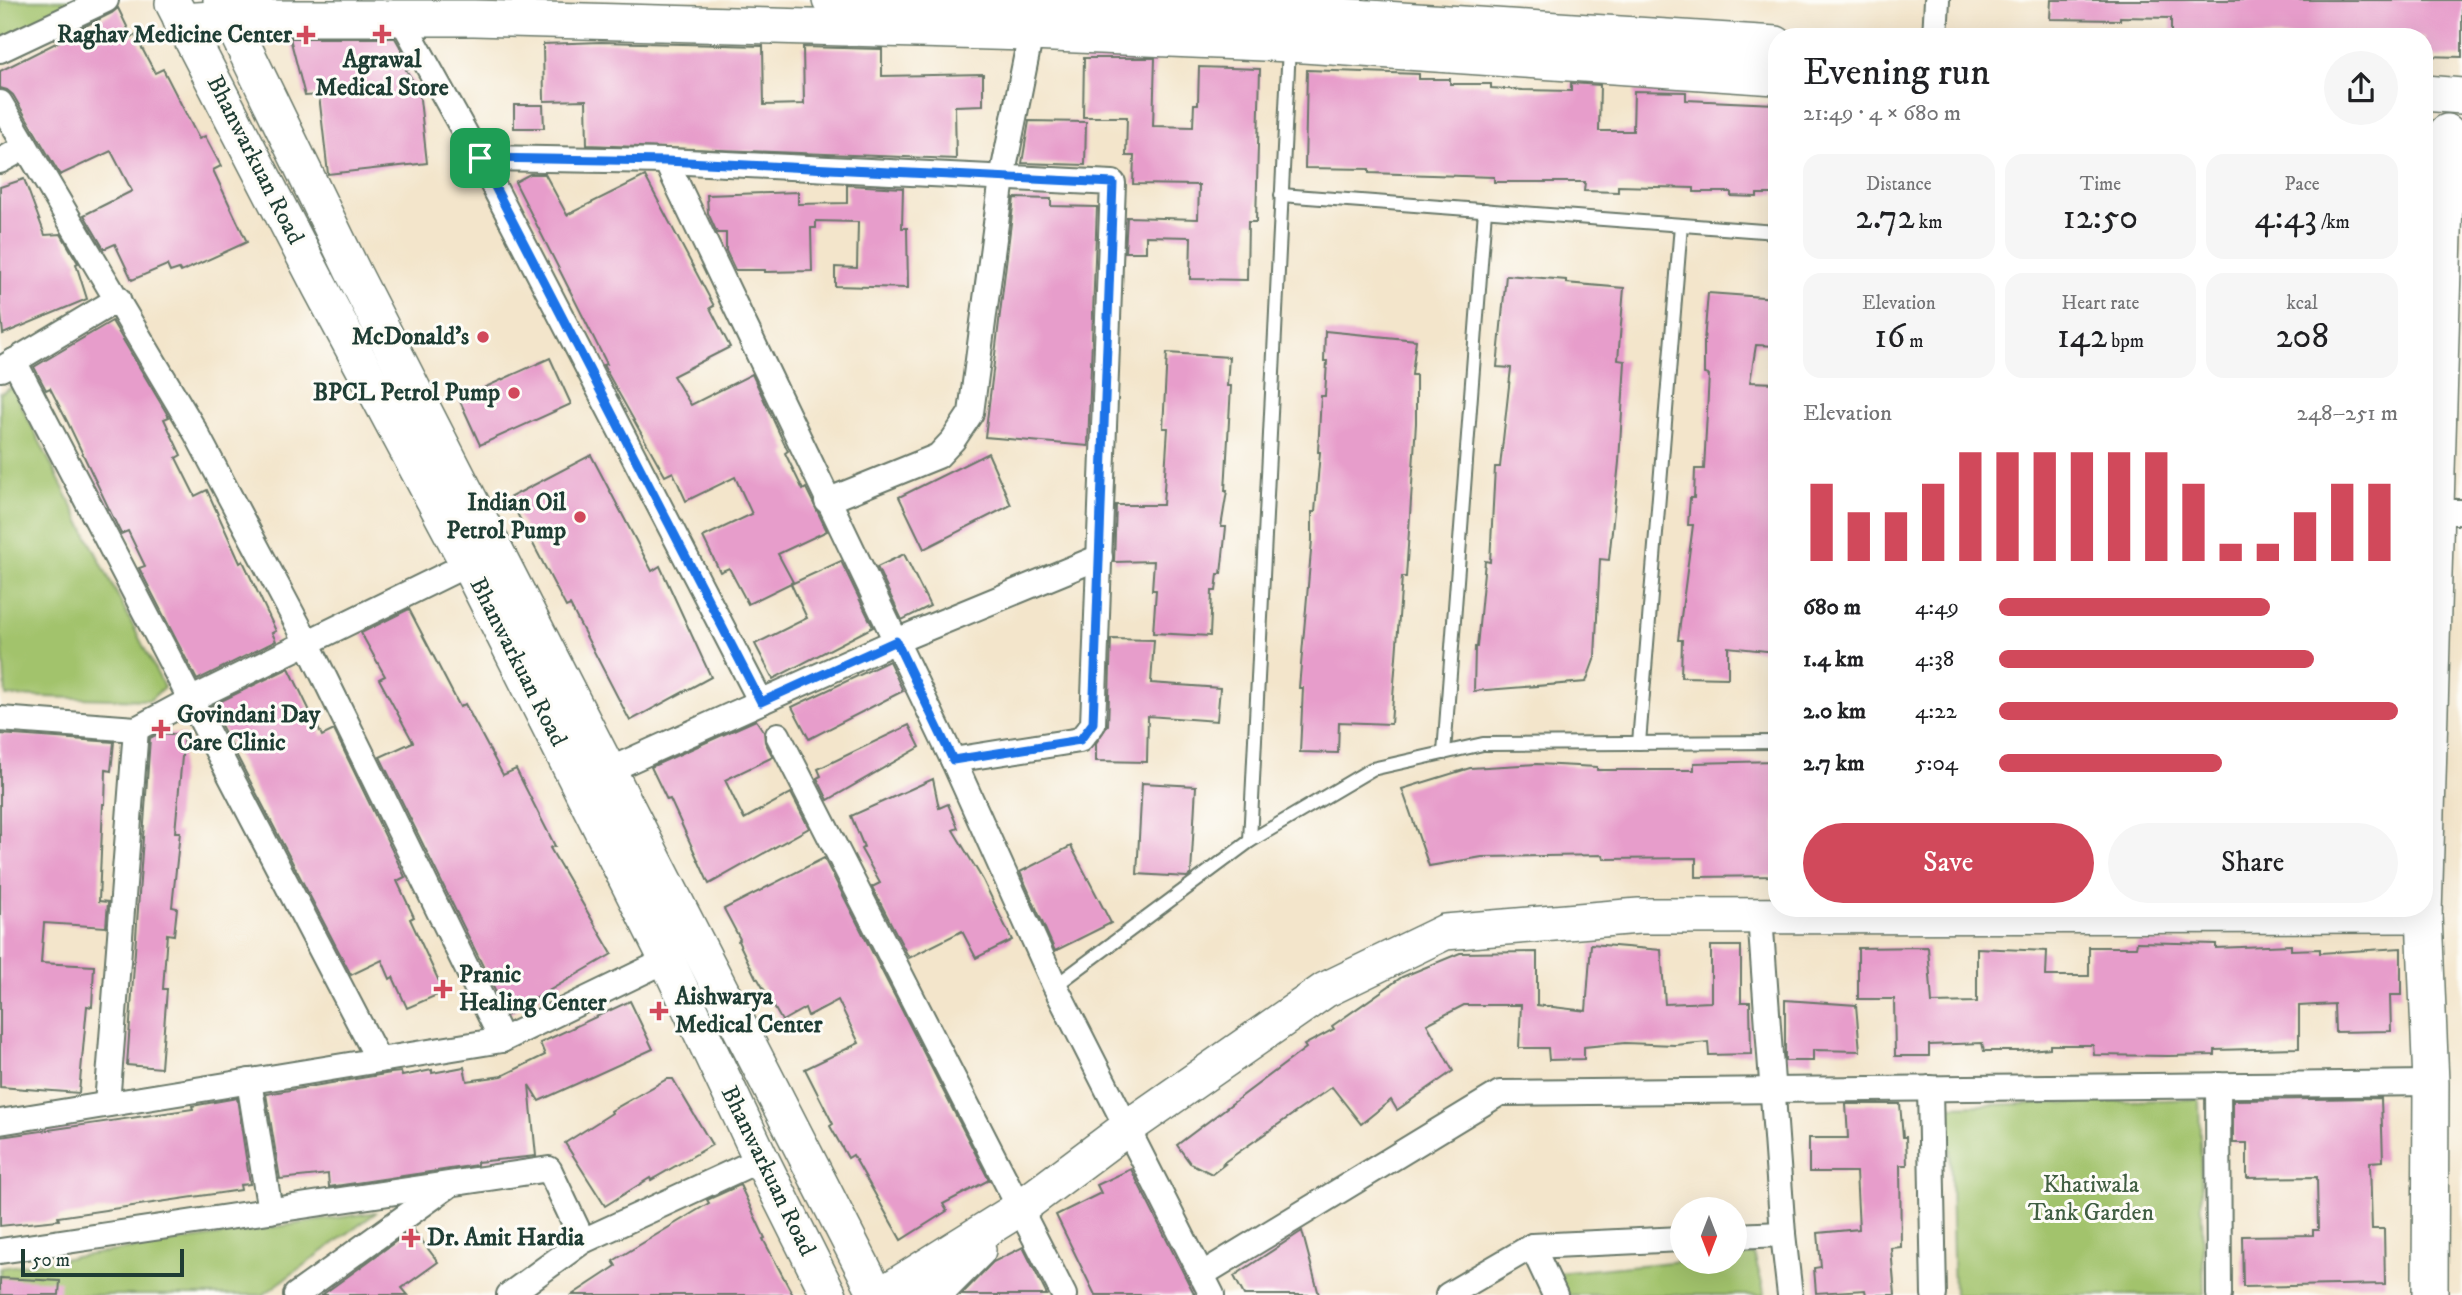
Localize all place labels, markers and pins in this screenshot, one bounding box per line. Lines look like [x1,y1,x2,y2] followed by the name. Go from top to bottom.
[57,20,293,50] place label: Raghav Medicine Center
[374,26,390,42] marker: Agrawal Medical Store
[298,27,314,43] marker: Raghav Medicine Center
[315,45,449,103] place label: Agrawal Medical Store
[450,128,510,188] pin
[352,322,469,352] place label: McDonald's
[475,329,491,345] marker: McDonald's
[313,378,500,408] place label: BPCL Petrol Pump
[506,385,522,401] marker: BPCL Petrol Pump
[446,488,567,546] place label: Indian Oil Petrol Pump
[572,509,588,525] marker: Indian Oil Petrol Pump
[177,700,321,758] place label: Govindani Day Care Clinic
[151,719,171,739] marker: Govindani Day Care Clinic
[459,960,608,1018] place label: Pranic Healing Center
[433,979,453,999] marker: Pranic Healing Center
[674,982,824,1040] place label: Aishwarya Medical Center
[649,1001,669,1021] marker: Aishwarya Medical Center
[427,1223,585,1253] place label: Dr. Amit Hardia
[401,1228,421,1248] marker: Dr. Amit Hardia

